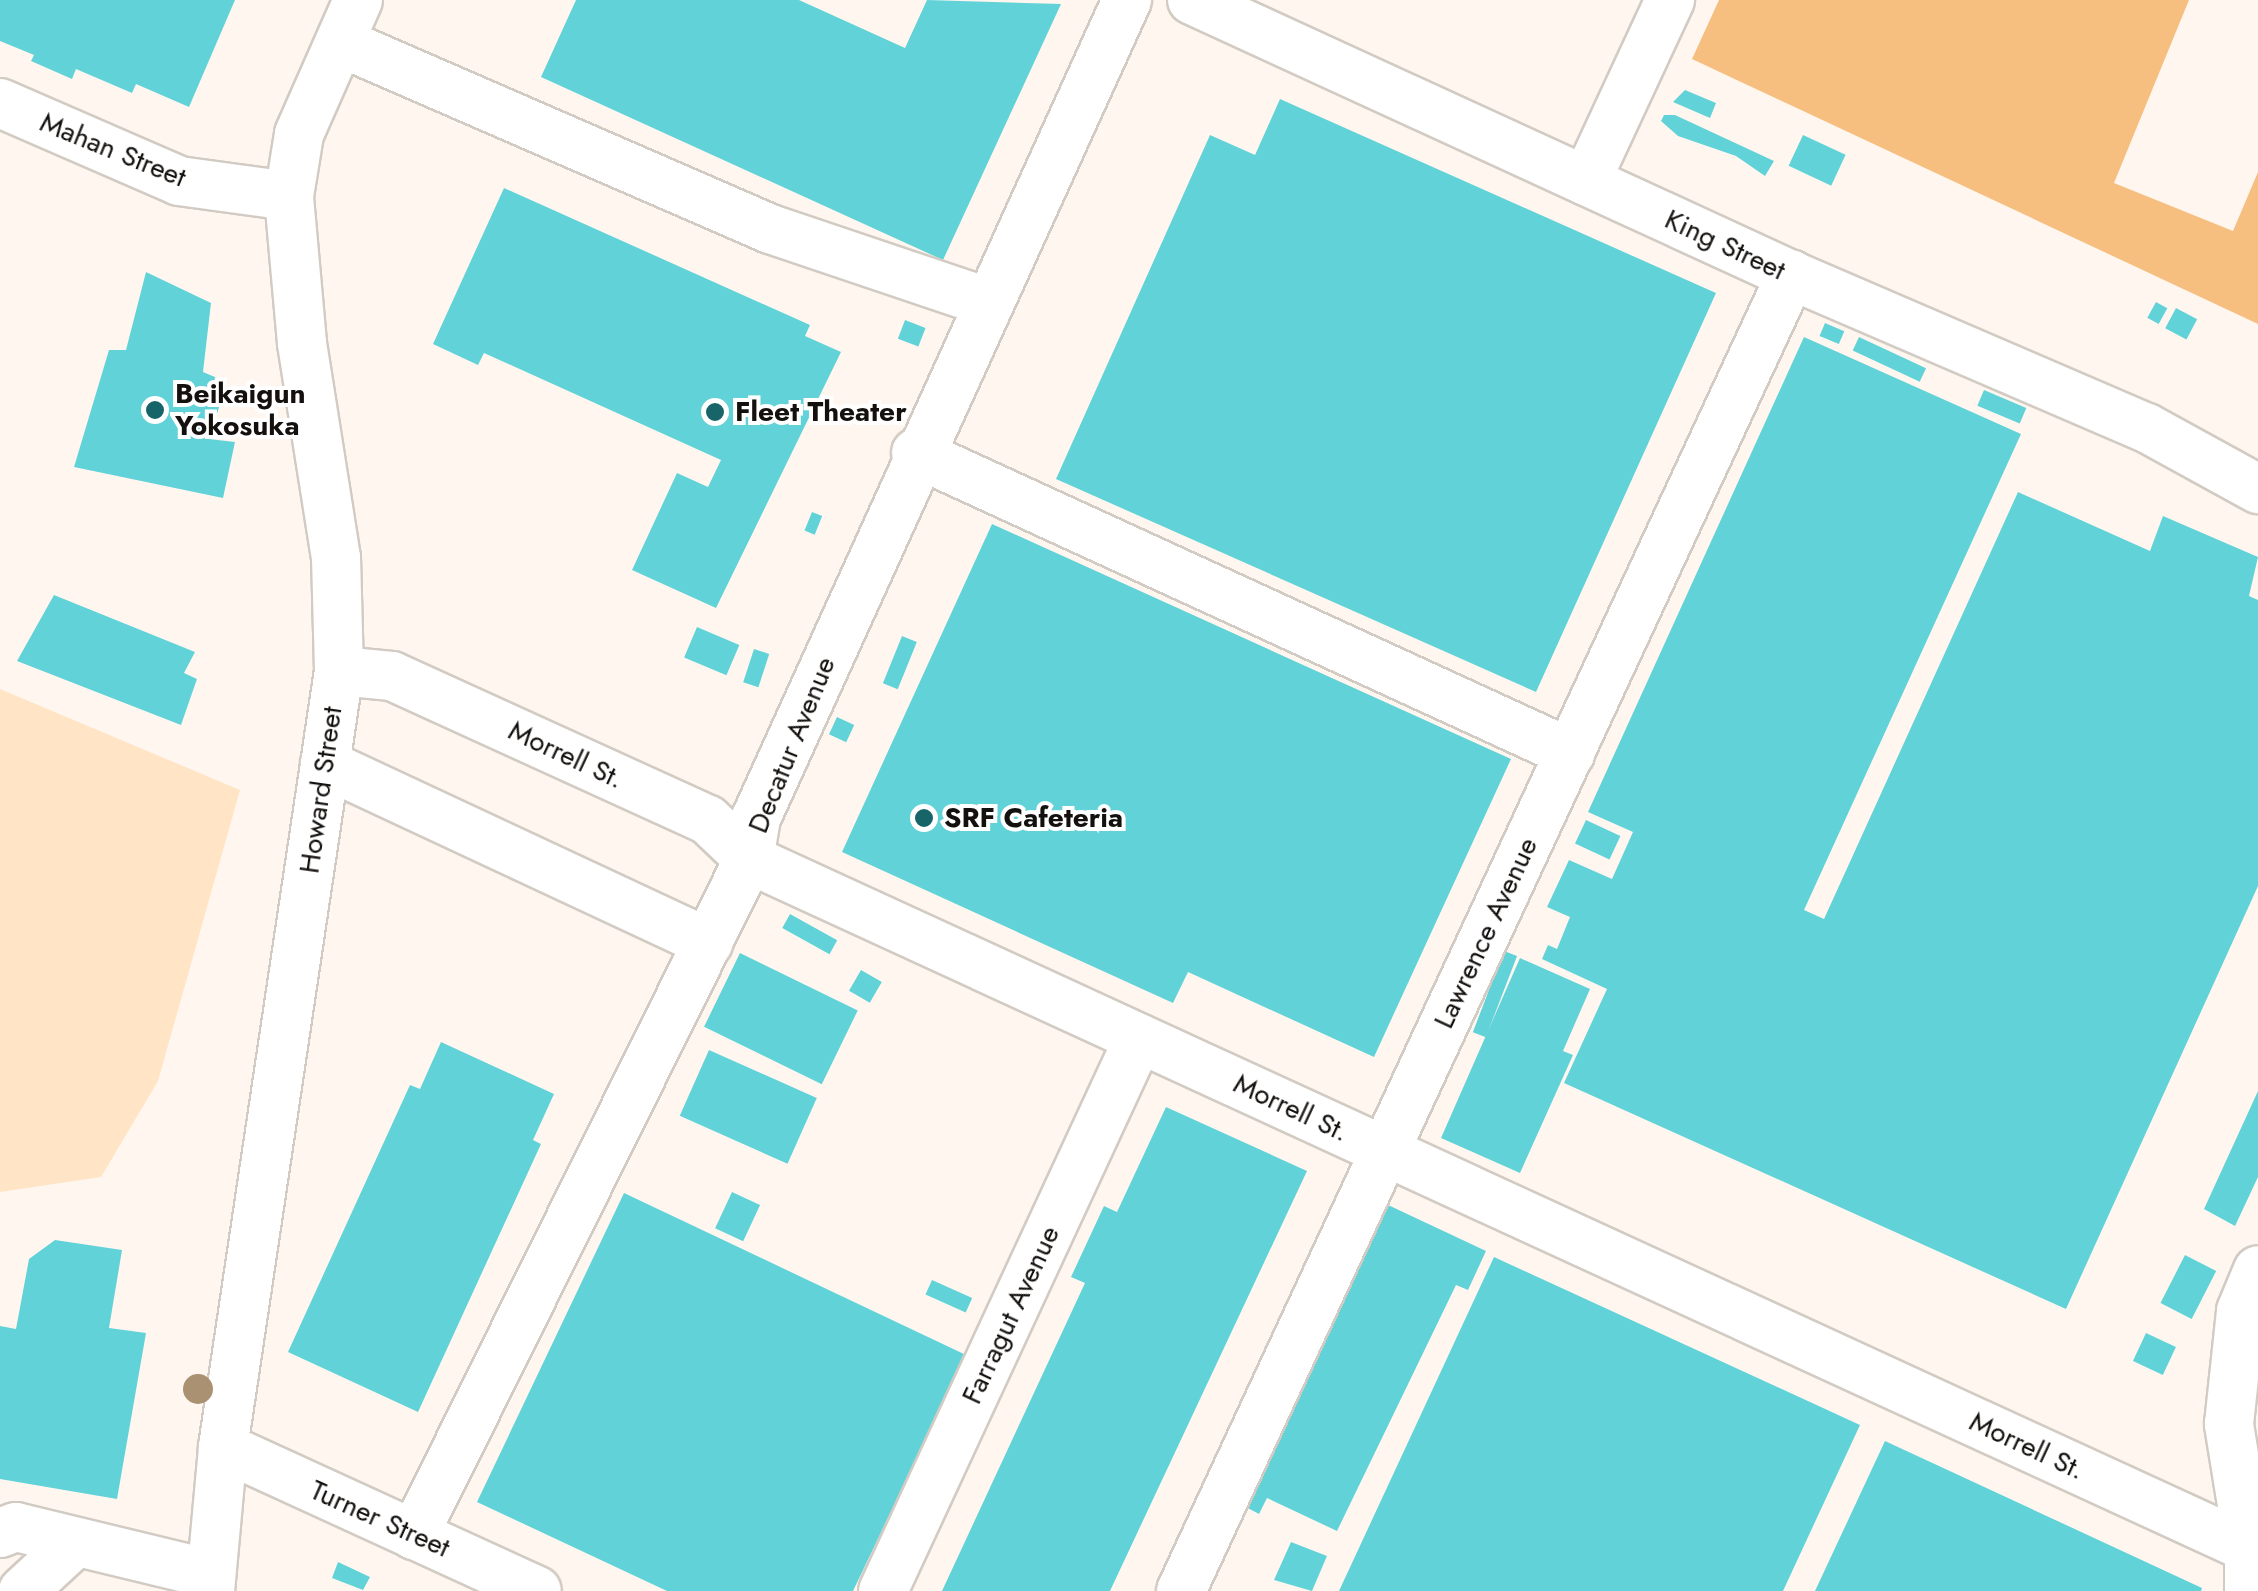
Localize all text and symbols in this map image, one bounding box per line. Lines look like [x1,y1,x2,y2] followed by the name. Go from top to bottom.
[35,106,191,194] street label: Mahan Street
[1659,203,1791,287] street label: King Street
[175,377,306,443] place label: Beikaigun Yokosuka
[735,395,907,429] place label: Fleet Theater
[144,399,166,421] marker: Beikaigun Yokosuka
[704,401,726,423] marker: Fleet Theater
[741,652,843,838] street label: Decatur Avenue
[293,704,349,876] street label: Howard Street
[503,714,629,796] street label: Morrell St.
[944,801,1123,835] place label: SRF Cafeteria
[913,807,935,829] marker: SRF Cafeteria
[1427,832,1545,1034] street label: Lawrence Avenue
[1228,1067,1354,1149] street label: Morrell St.
[955,1221,1067,1409] street label: Farragut Avenue
[1964,1405,2090,1487] street label: Morrell St.
[305,1473,455,1565] street label: Turner Street

